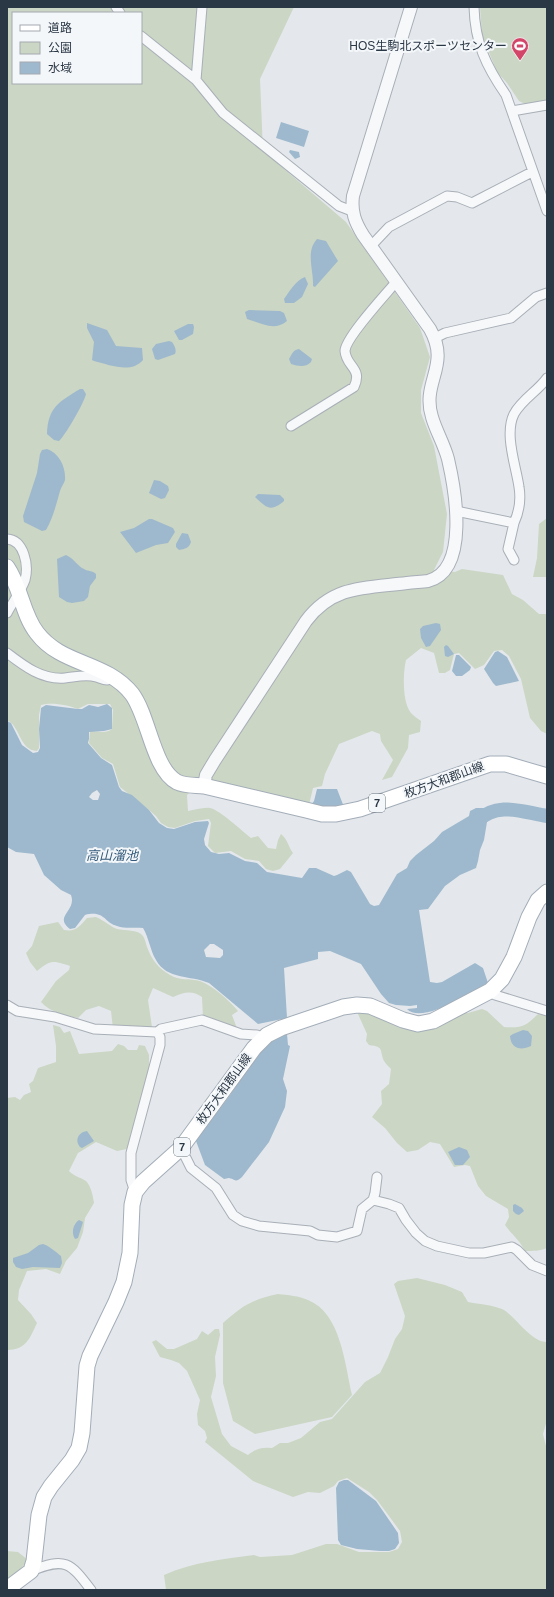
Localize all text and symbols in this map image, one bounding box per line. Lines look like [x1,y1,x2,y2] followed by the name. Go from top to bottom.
[12,12,142,84] legend
[48,21,72,35] text: 道路
[510,36,530,61] sports icon: HOS生駒北スポーツセンター
[349,39,507,53] place label: HOS生駒北スポーツセンター
[48,41,72,55] text: 公園
[48,61,72,75] text: 水域
[402,759,486,801] street label: 枚方大和郡山線
[369,794,385,812] road number: 7
[86,848,140,863] water label: 高山溜池
[194,1051,254,1127] street label: 枚方大和郡山線
[174,1138,190,1156] road number: 7

